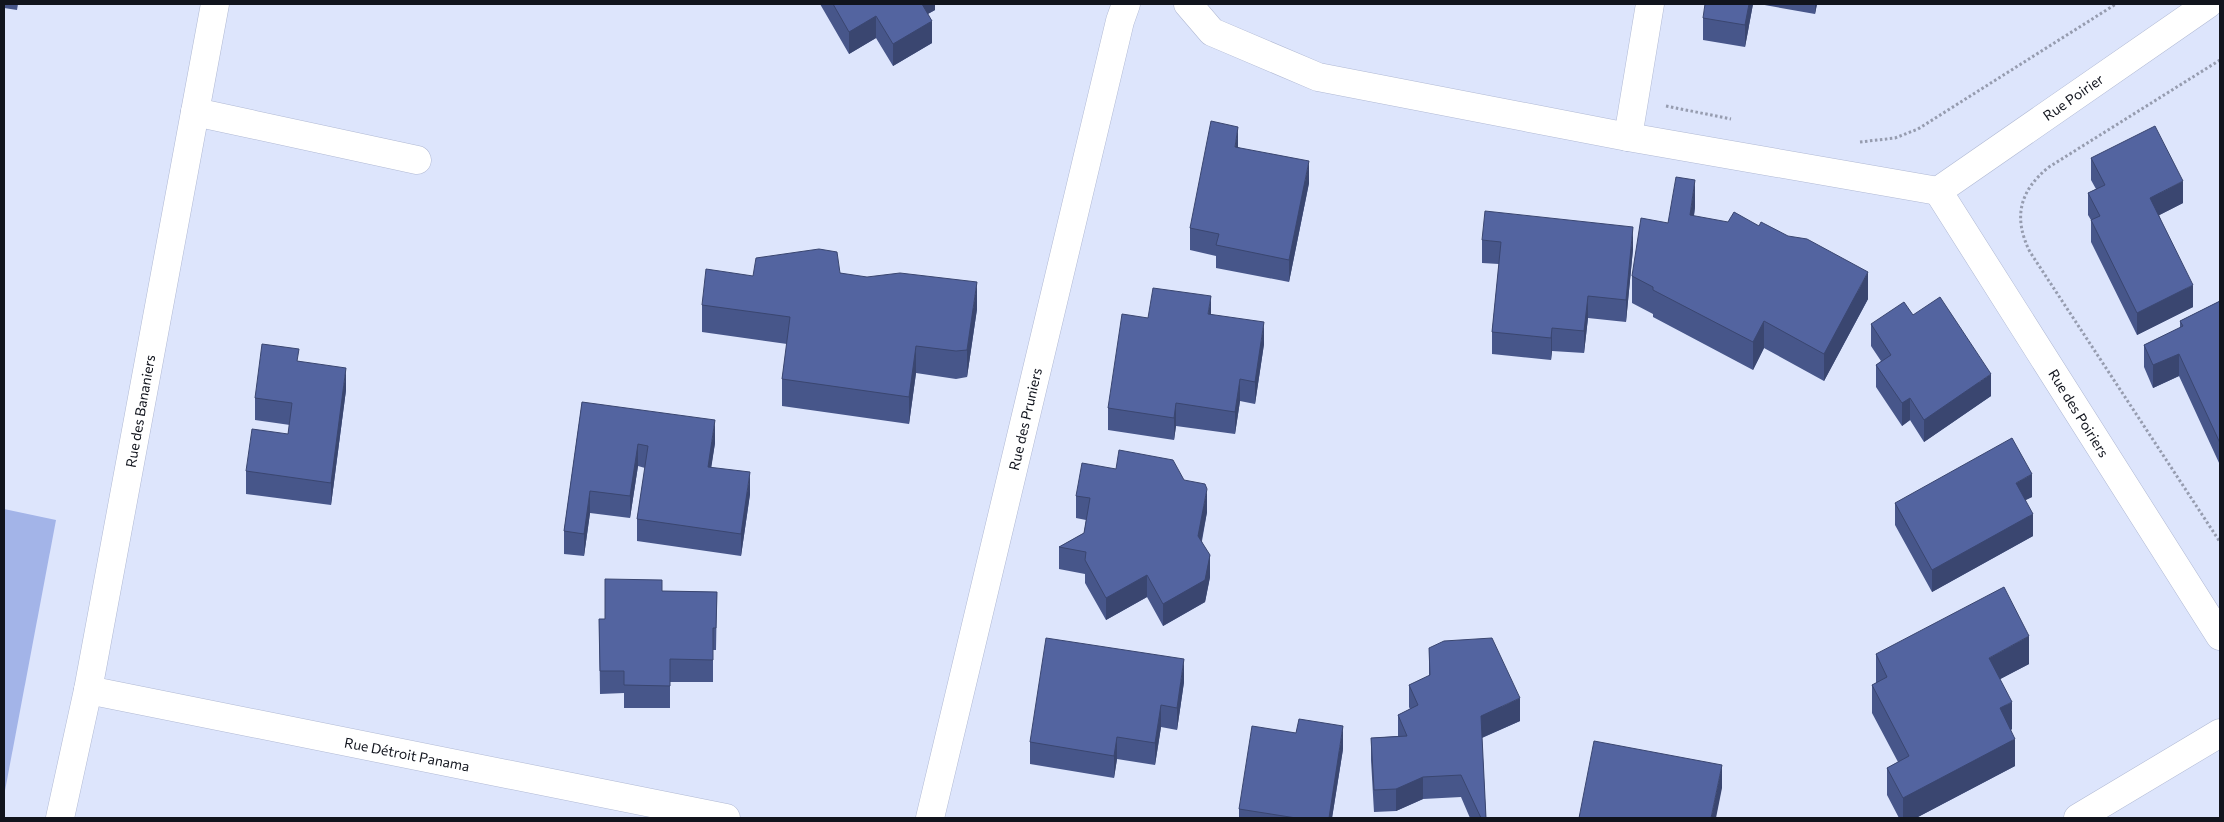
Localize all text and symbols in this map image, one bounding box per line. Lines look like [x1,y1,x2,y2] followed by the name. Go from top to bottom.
[2040,70,2107,124] street label: Rue Poirier
[122,353,158,469] street label: Rue des Bananiers
[1005,366,1045,472] street label: Rue des Pruniers
[2045,366,2113,460] street label: Rue des Poiriers
[343,734,471,774] street label: Rue Détroit Panama

